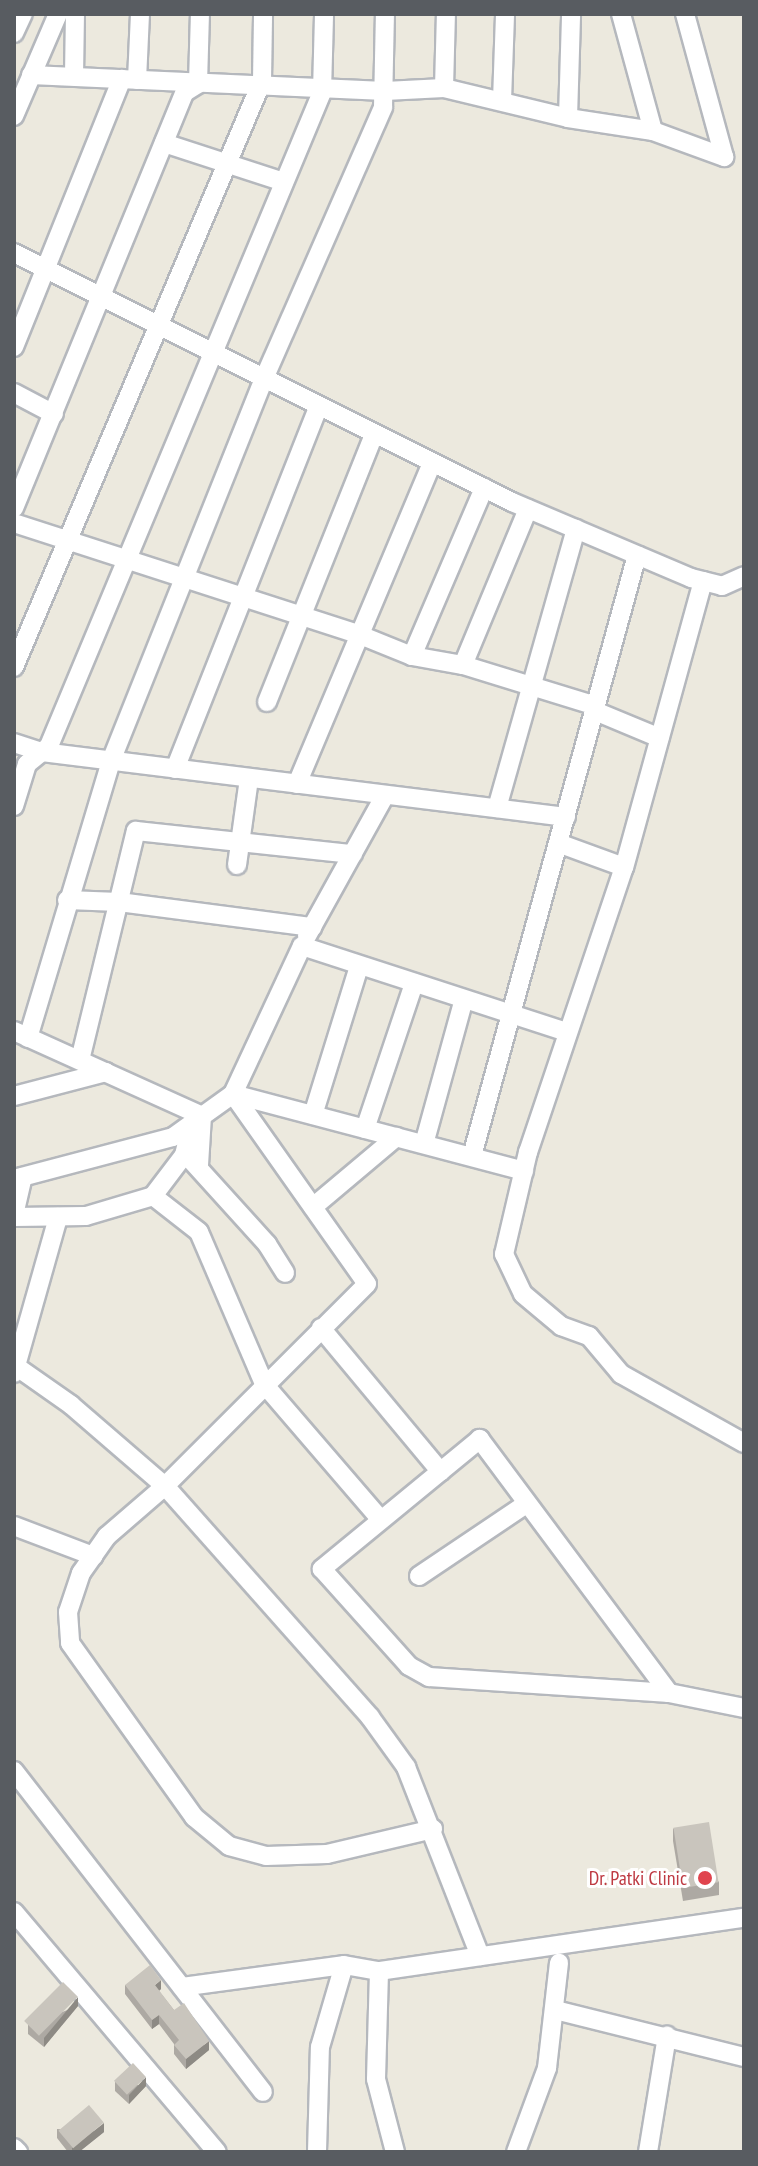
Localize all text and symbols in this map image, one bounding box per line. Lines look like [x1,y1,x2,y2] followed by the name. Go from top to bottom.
[588,1866,687,1890] place label: Dr. Patki Clinic
[694,1867,716,1889] marker: Dr. Patki Clinic

